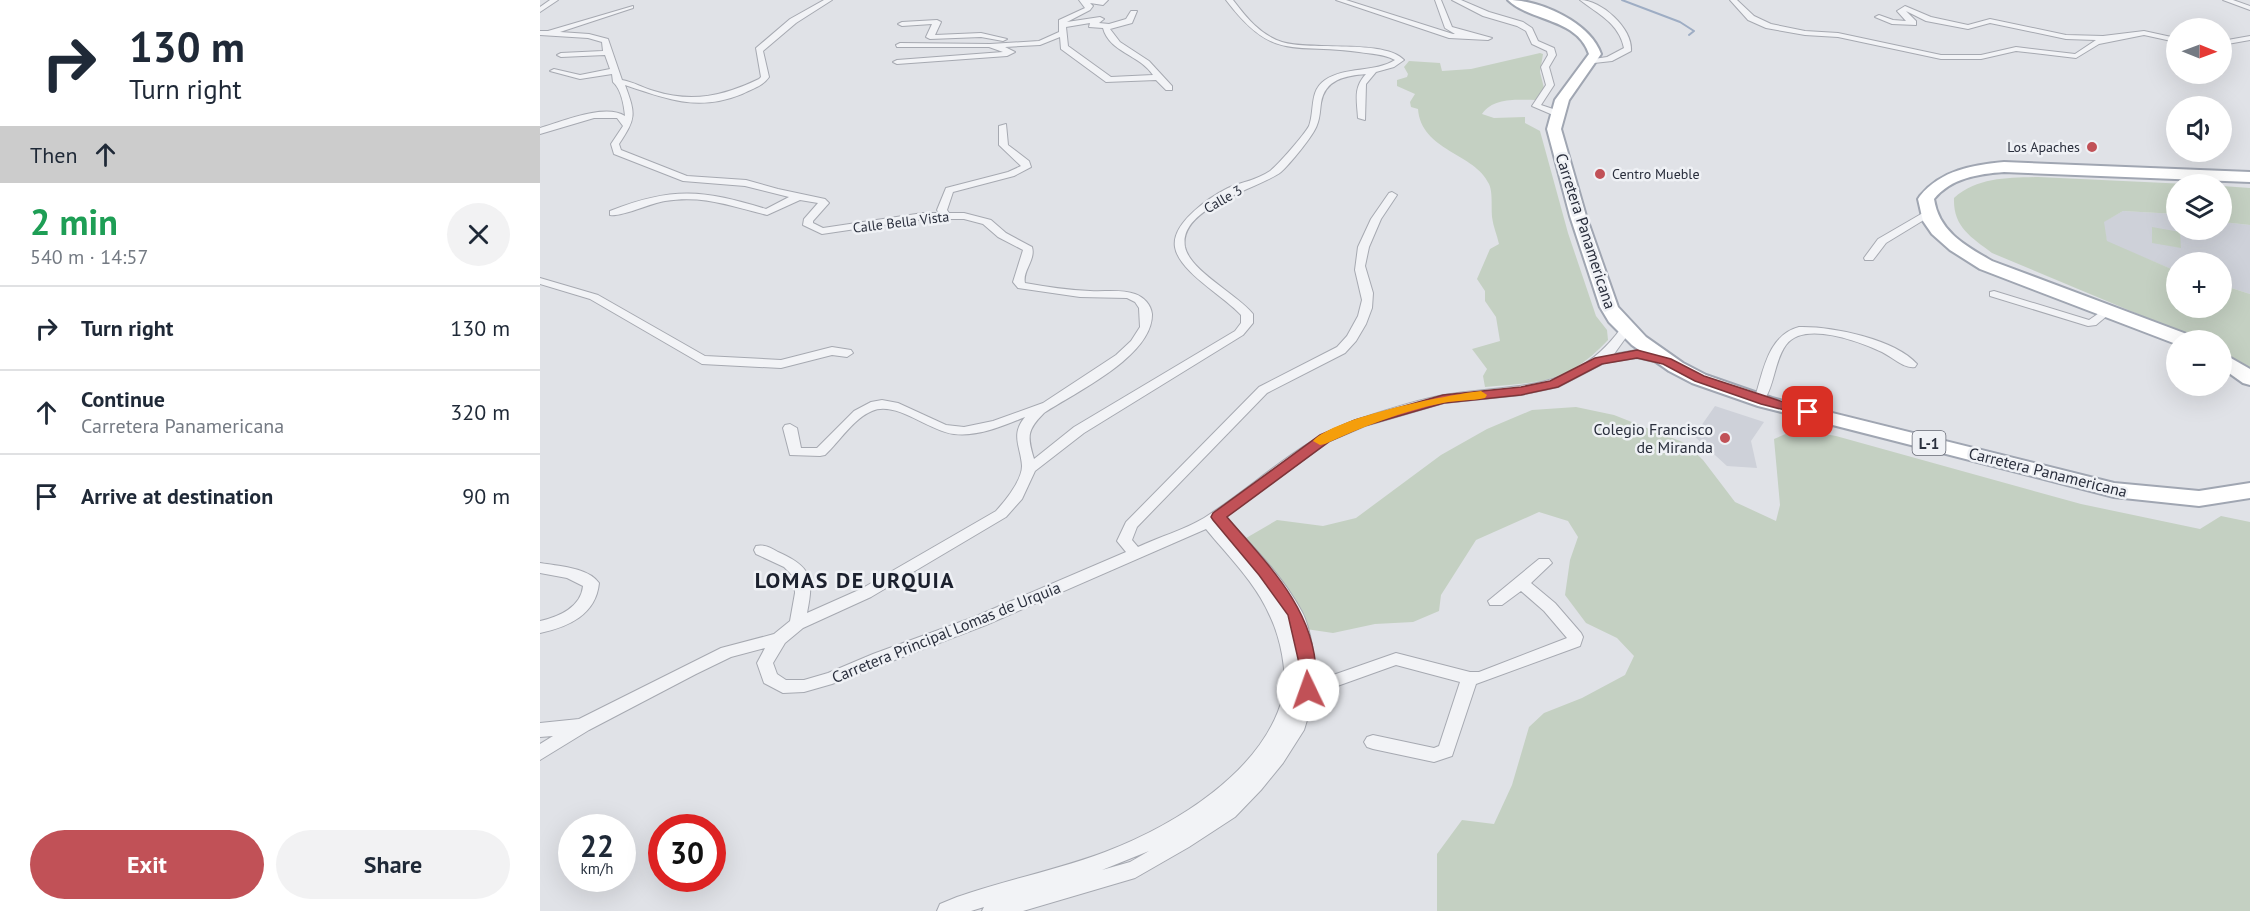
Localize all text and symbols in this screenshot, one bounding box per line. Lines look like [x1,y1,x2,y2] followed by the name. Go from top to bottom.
[2166,18,2232,84] north arrow
[2166,18,2232,396] map controls
[129,19,245,74] text: 130 m
[30,24,108,102] icon: right
[129,72,242,106] text: Turn right
[2166,96,2232,162] button: sound
[89,138,122,171] icon: ahead
[2007,138,2080,156] place label: Los Apaches
[2085,140,2099,154] marker: Los Apaches
[30,141,77,169] text: Then
[1551,151,1621,311] street label: Carretera Panamericana
[1612,165,1700,183] place label: Centro Mueble
[1593,167,1607,181] marker: Centro Mueble
[2166,174,2232,240] button: layers
[1201,181,1245,217] street label: Calle 3
[30,198,118,245] text: 2 min
[447,203,510,266] button: close
[852,207,950,237] street label: Calle Bella Vista
[30,244,148,270] text: 540 m · 14:57
[2166,252,2232,318] button: +
[30,312,63,345] icon: right
[81,314,173,342] text: Turn right
[450,314,510,342] text: 130 m
[2166,330,2232,396] button: −
[81,385,165,413] text: Continue
[1782,386,1833,437] pin
[1791,395,1824,428] icon: arrive
[30,396,63,429] icon: ahead
[450,398,510,426] text: 320 m
[81,413,284,439] text: Carretera Panamericana
[1593,419,1713,457] place label: Colegio Francisco de Miranda
[1718,431,1732,445] marker: Colegio Francisco de Miranda
[1912,431,1946,455] road number: L-1
[1967,443,2129,501] street label: Carretera Panamericana
[30,480,63,513] icon: arrive
[81,482,273,510] text: Arrive at destination
[462,482,510,510] text: 90 m
[755,566,955,594] district label: LOMAS DE URQUIA
[829,577,1063,687] street label: Carretera Principal Lomas de Urquia
[1276,658,1340,722] position arrow
[648,814,726,892] speed limit sign: 30
[580,826,614,865] text: 22
[30,830,264,899] button: Exit
[276,830,510,899] button: Share
[581,859,613,878] text: km/h

